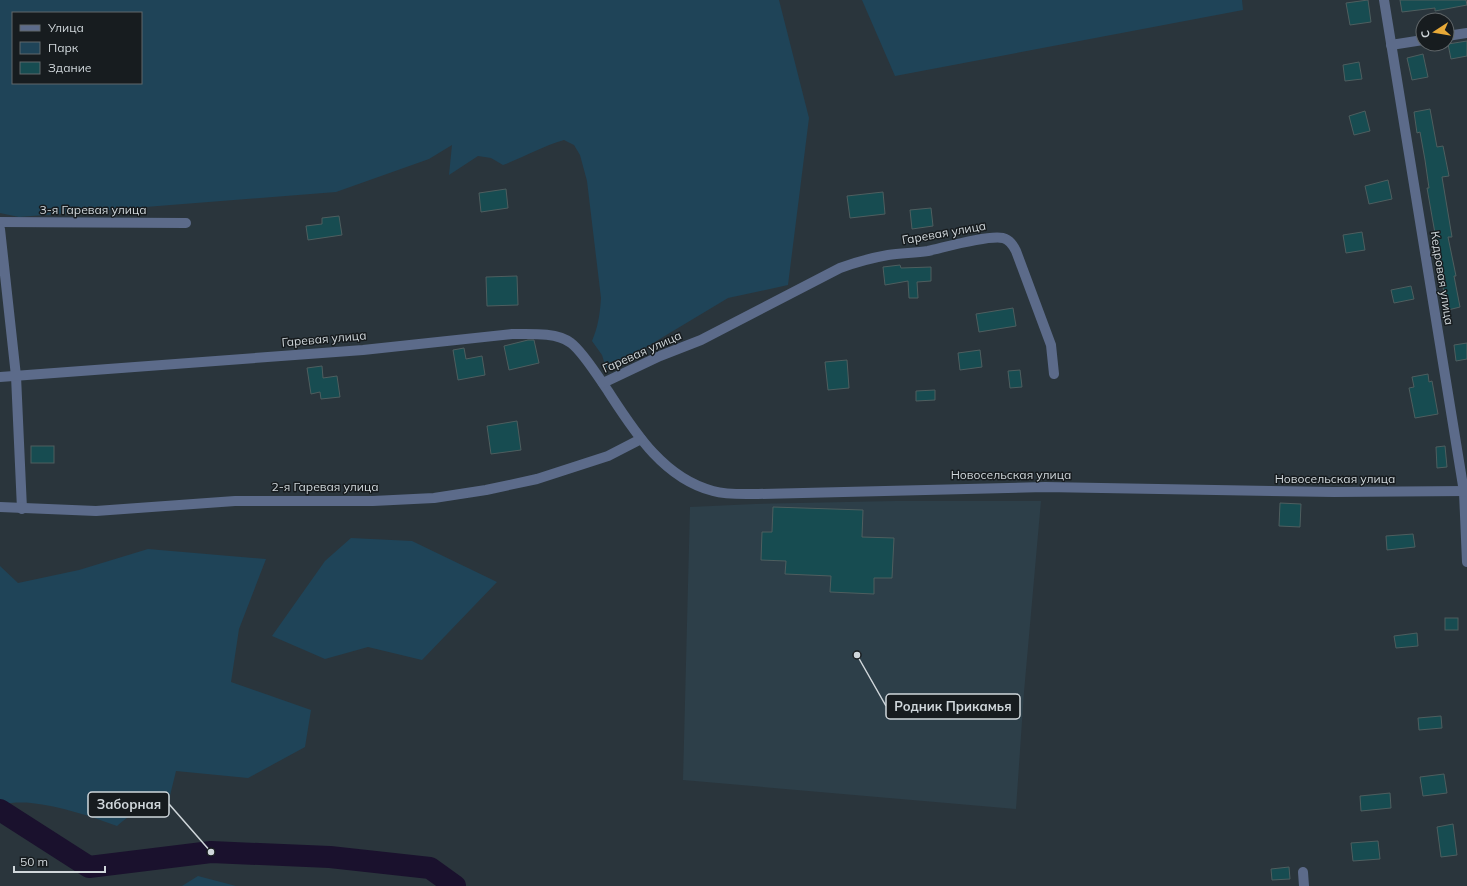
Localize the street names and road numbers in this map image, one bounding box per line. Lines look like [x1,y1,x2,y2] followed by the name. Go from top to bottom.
[39,202,147,217] street label: 3-я Гаревая улица
[901,218,987,247] street label: Гаревая улица
[1428,230,1457,326] street label: Кедровая улица
[281,327,367,350] street label: Гаревая улица
[600,327,684,376] street label: Гаревая улица
[951,467,1071,482] street label: Новосельская улица
[1275,471,1395,486] street label: Новосельская улица
[271,479,379,494] street label: 2-я Гаревая улица

